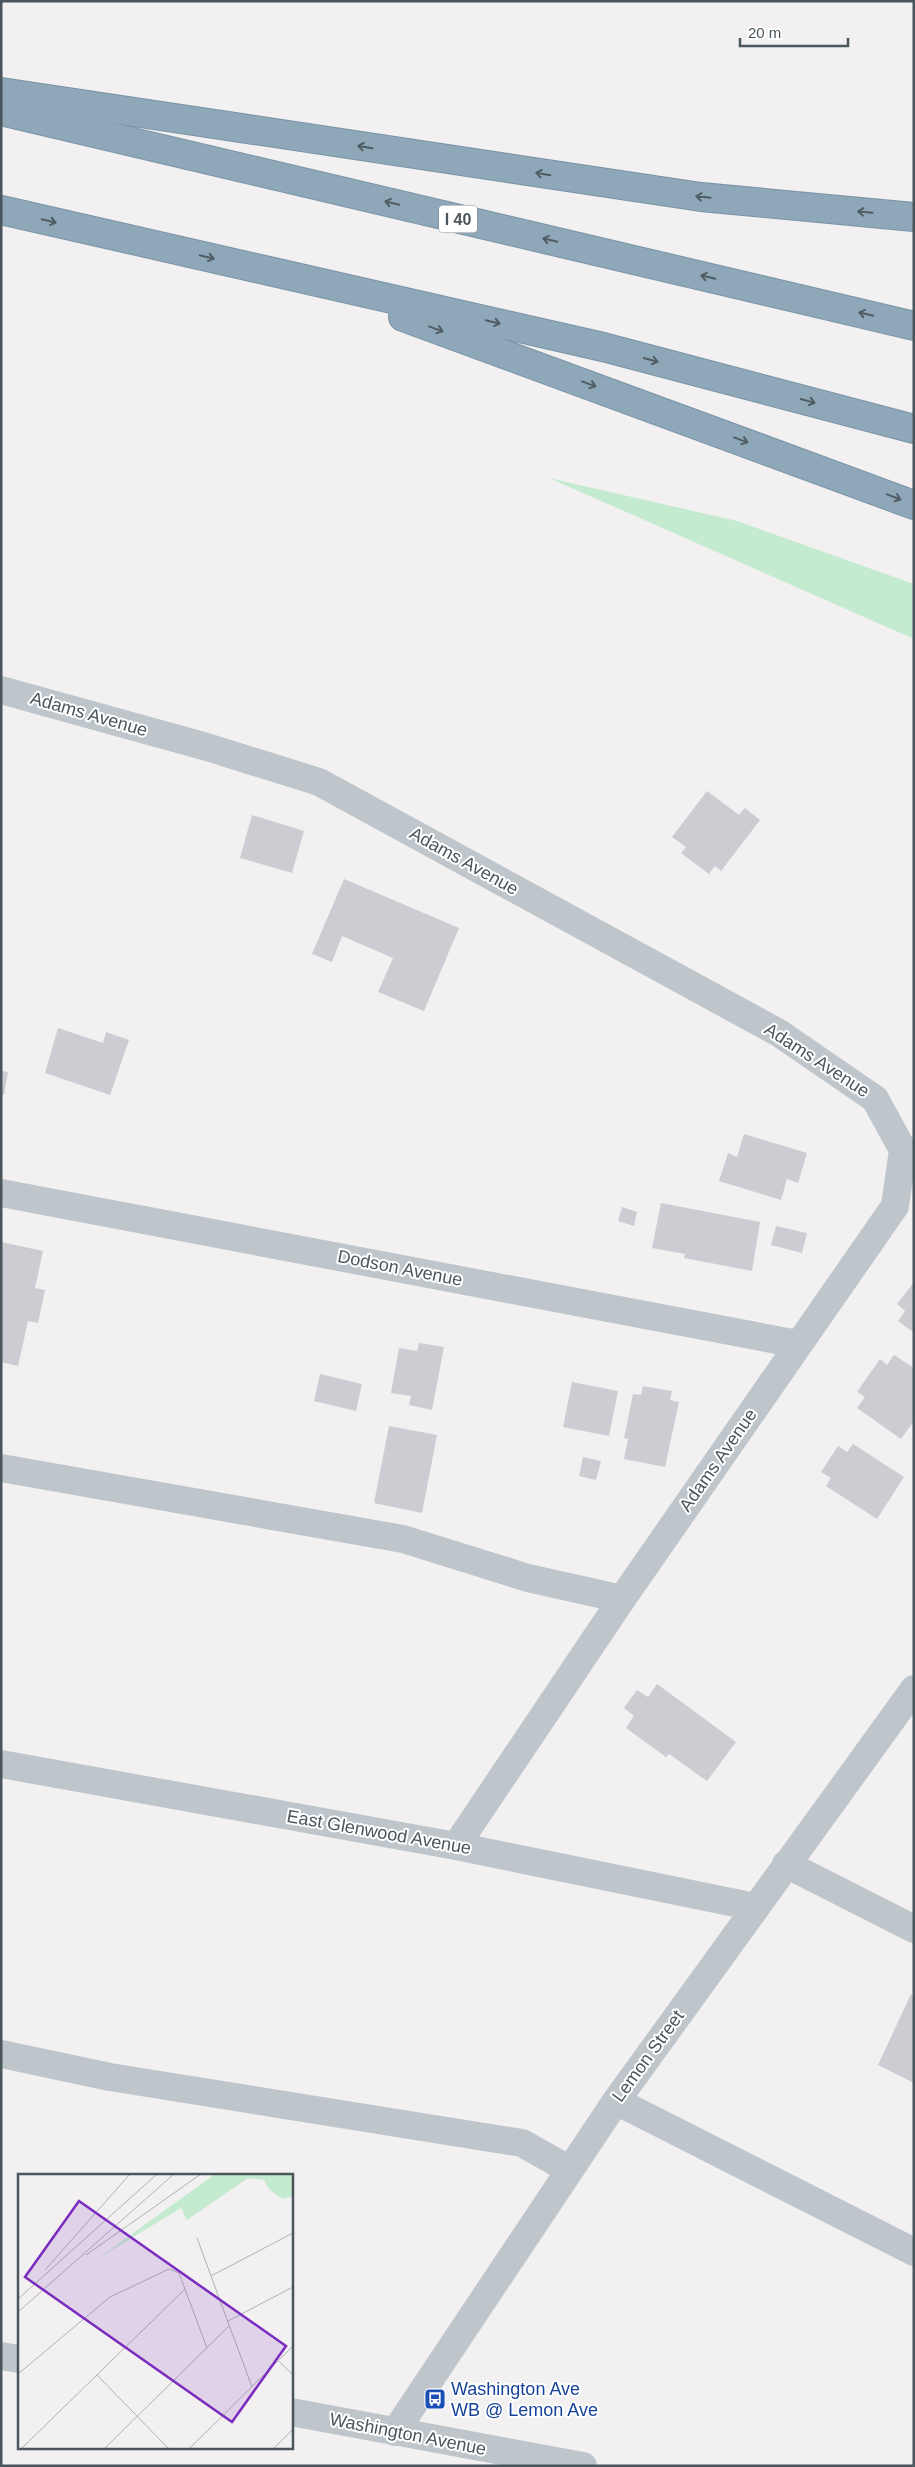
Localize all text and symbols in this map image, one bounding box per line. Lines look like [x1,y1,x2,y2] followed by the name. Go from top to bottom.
[740,15,848,47] scale bar
[748,24,781,41] text: 20 m
[357,142,373,152] one-way arrow
[535,168,551,178] one-way arrow
[696,192,712,202] one-way arrow
[384,198,400,207] one-way arrow
[439,205,477,232] road number: I 40
[857,208,873,217] one-way arrow
[40,216,56,226] one-way arrow
[542,235,558,244] one-way arrow
[199,253,215,262] one-way arrow
[701,272,717,281] one-way arrow
[859,309,875,318] one-way arrow
[484,318,500,327] one-way arrow
[428,325,443,334] one-way arrow
[642,356,658,365] one-way arrow
[581,380,596,389] one-way arrow
[799,397,815,406] one-way arrow
[733,436,749,445] one-way arrow
[885,493,901,502] one-way arrow
[28,688,150,740] street label: Adams Avenue
[406,823,522,899] street label: Adams Avenue
[761,1019,873,1101] street label: Adams Avenue
[336,1246,464,1290] street label: Dodson Avenue
[675,1405,761,1515] street label: Adams Avenue
[285,1806,473,1858] street label: East Glenwood Avenue
[608,2006,688,2106] street label: Lemon Street
[18,2174,292,2450] inset map
[451,2379,598,2420] place label: Washington Ave WB @ Lemon Ave
[423,2387,447,2411] bus stop icon: Washington Ave WB @ Lemon Ave
[328,2409,488,2459] street label: Washington Avenue

